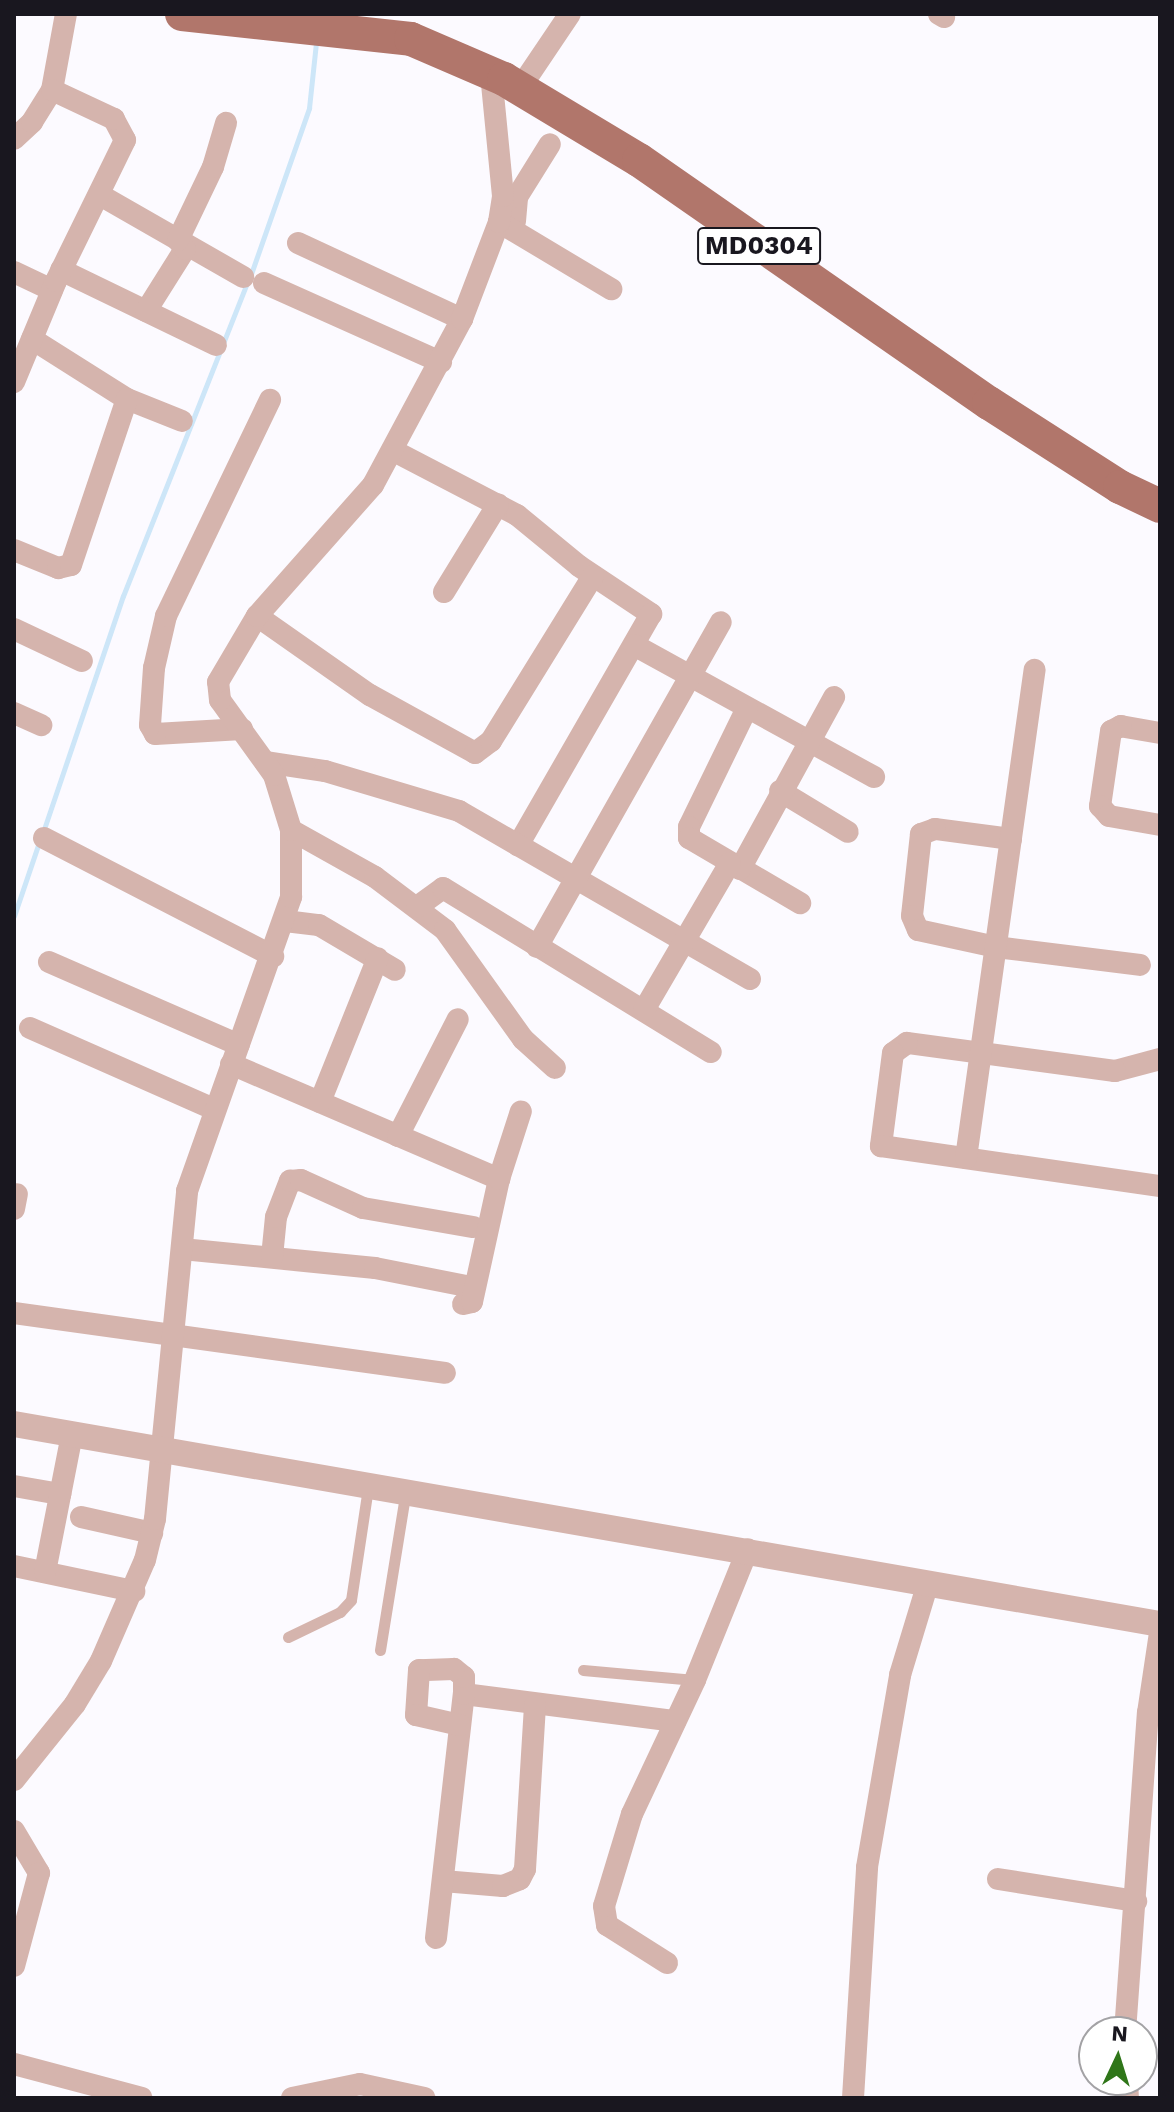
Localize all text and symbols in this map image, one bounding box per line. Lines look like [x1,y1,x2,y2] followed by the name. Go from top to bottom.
[697,224,821,268] road number: MD0304
[1078,2016,1158,2096] north arrow
[1111,2021,1129,2047] text: N

